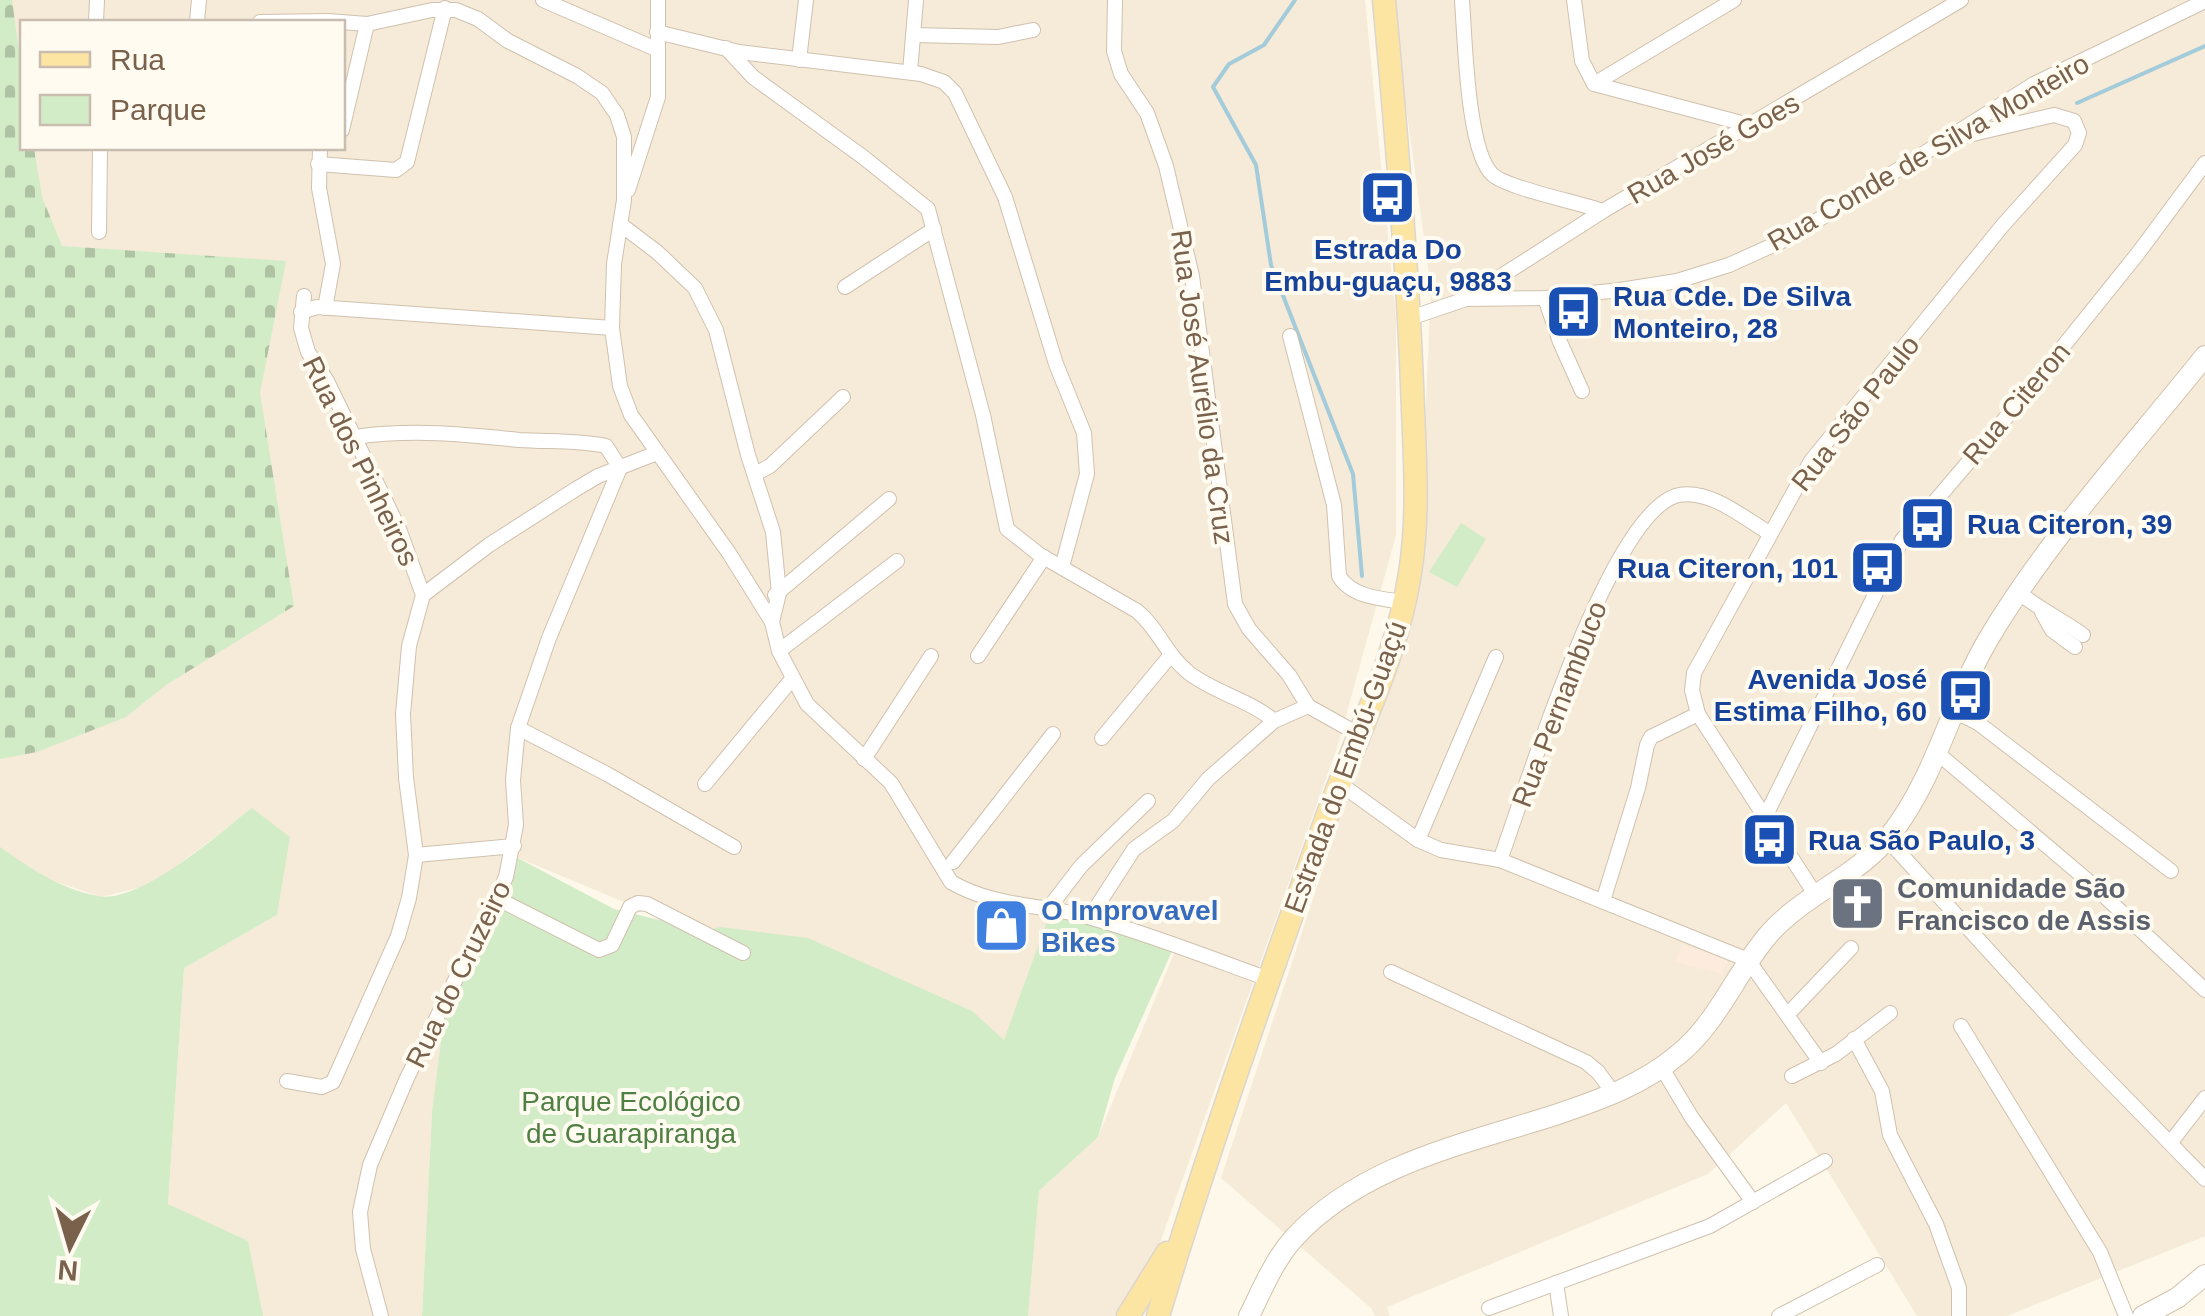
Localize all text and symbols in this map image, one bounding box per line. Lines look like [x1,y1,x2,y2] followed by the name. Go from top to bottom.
[20,20,345,150] legend
[110,43,165,76] text: Rua
[1762,48,2094,257] street label: Rua Conde de Silva Monteiro
[1622,87,1805,210] street label: Rua José Goes
[110,93,207,126] text: Parque
[1358,168,1418,228] bus stop icon: Estrada Do Embu-guaçu, 9883
[1165,228,1240,546] street label: Rua José Aurélio da Cruz
[1264,234,1512,297] place label: Estrada Do Embu-guaçu, 9883
[1613,281,1852,344] place label: Rua Cde. De Silva Monteiro, 28
[1544,282,1604,342] bus stop icon: Rua Cde. De Silva Monteiro, 28
[1785,330,1926,497] street label: Rua São Paulo
[1956,336,2076,471] street label: Rua Citeron
[296,352,425,571] street label: Rua dos Pinheiros
[1898,494,1958,554] bus stop icon: Rua Citeron, 39
[1967,509,2172,540] place label: Rua Citeron, 39
[1847,538,1907,598] bus stop icon: Rua Citeron, 101
[1617,553,1838,584] place label: Rua Citeron, 101
[1506,597,1613,811] street label: Rua Pernambuco
[1278,617,1413,917] street label: Estrada do Embú-Guaçú
[1714,664,1927,727] place label: Avenida José Estima Filho, 60
[1936,665,1996,725] bus stop icon: Avenida José Estima Filho, 60
[1739,810,1799,870] bus stop icon: Rua São Paulo, 3
[1808,825,2035,856] place label: Rua São Paulo, 3
[1897,873,2151,936] place label: Comunidade São Francisco de Assis
[1828,874,1888,934] church icon: Comunidade São Francisco de Assis
[400,876,517,1073] street label: Rua do Cruzeiro
[1041,895,1218,958] place label: O Improvavel Bikes
[972,896,1032,956] shop icon: O Improvavel Bikes
[521,1086,741,1149] park label: Parque Ecológico de Guarapiranga
[20,1196,120,1296] north arrow
[56,1254,79,1287] text: N

